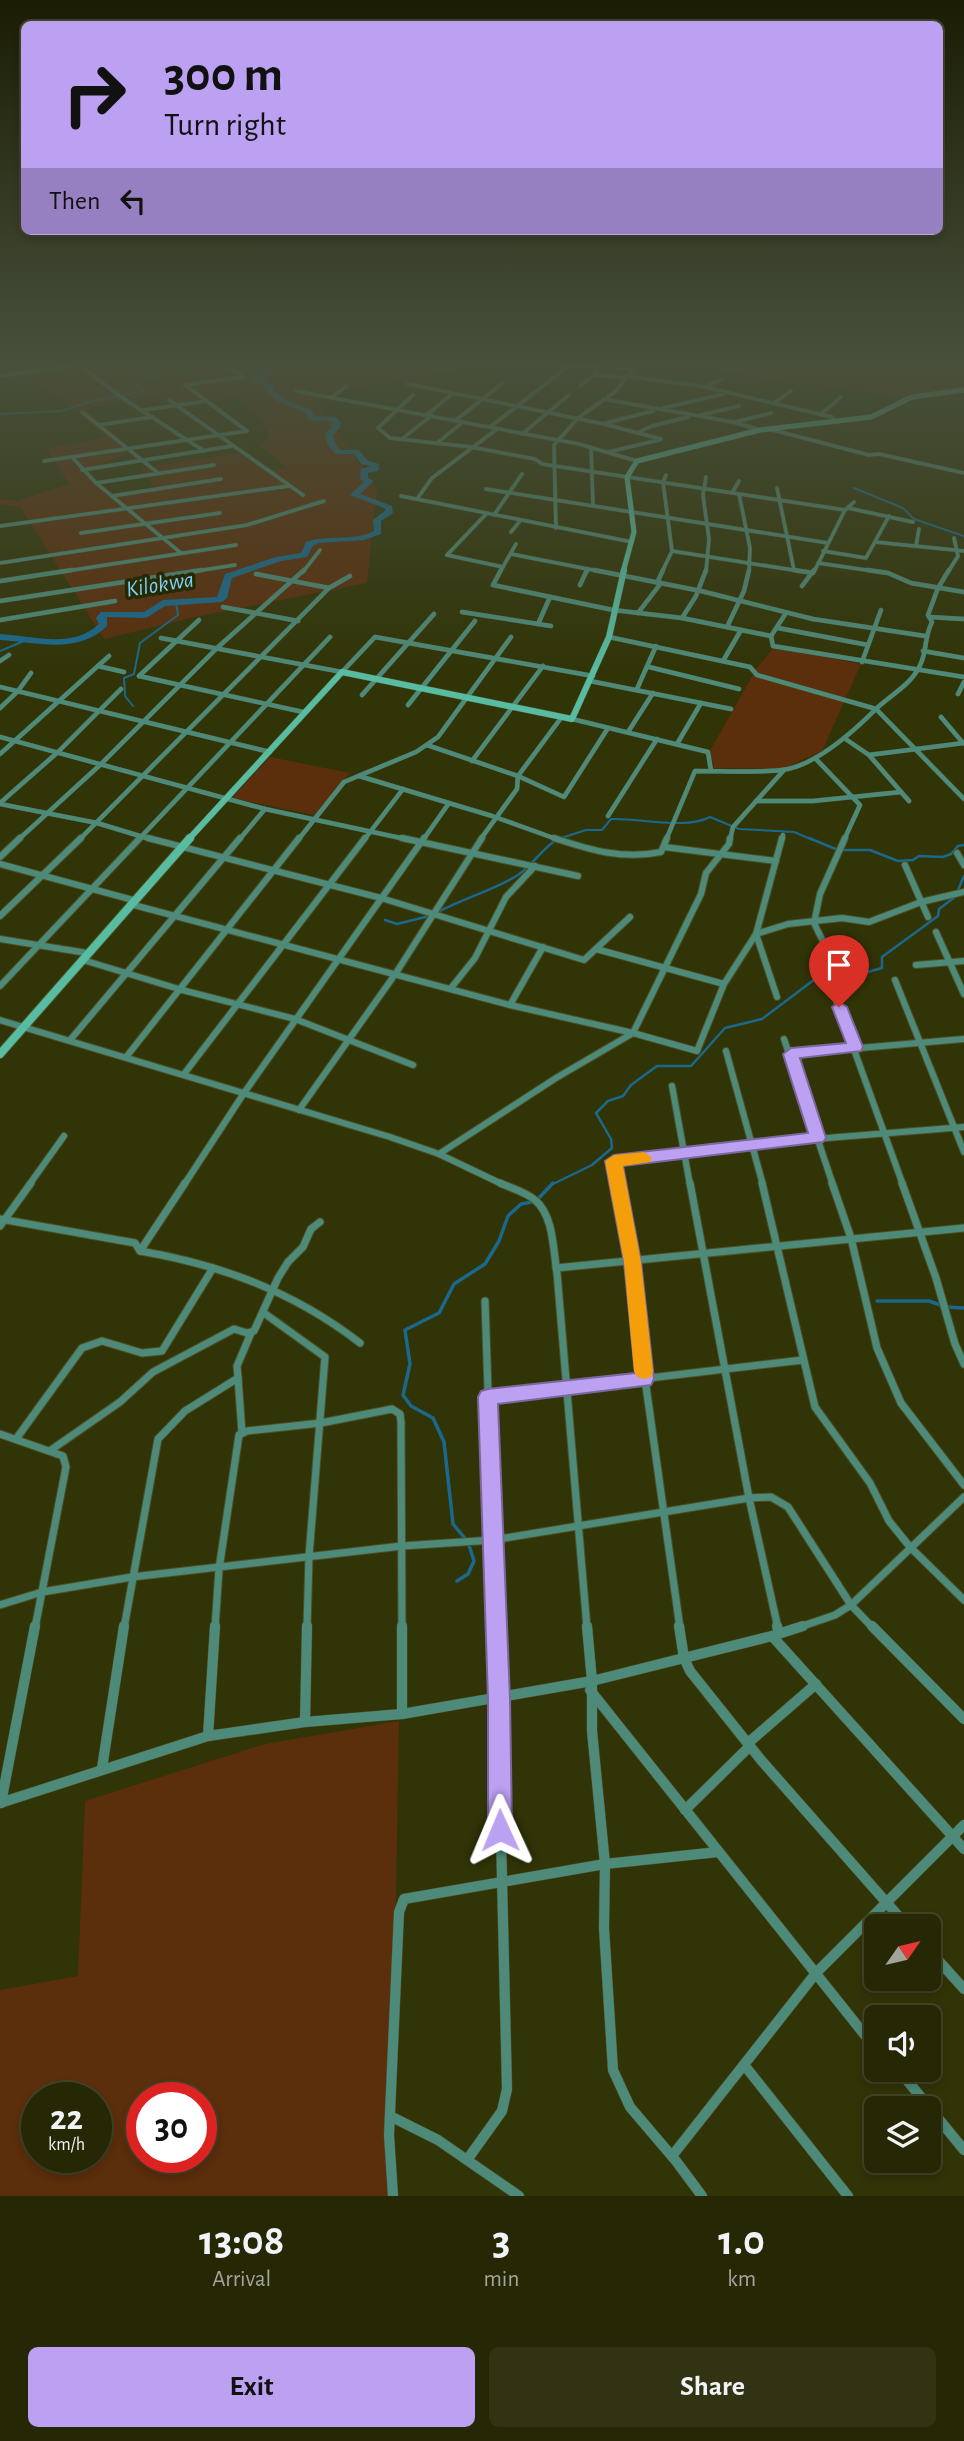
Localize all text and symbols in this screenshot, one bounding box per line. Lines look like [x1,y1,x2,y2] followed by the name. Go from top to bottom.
[49,49,140,140] icon: right
[164,51,283,100] text: 300 m
[164,109,286,141] text: Turn right
[114,182,152,220] icon: left
[49,188,100,214] text: Then
[125,568,195,602] water label: Kilokwa
[809,935,869,1007] pin
[820,946,858,984] icon: arrive
[463,1793,537,1867] position arrow
[864,1914,942,1992] north arrow
[864,1914,941,2173] map controls
[864,2005,941,2082] button: sound
[126,2082,217,2173] speed limit sign: 30
[864,2096,941,2173] button: layers
[50,2101,83,2136] text: 22
[48,2136,85,2154] text: km/h
[199,2220,284,2262] text: 13:08
[492,2220,510,2262] text: 3
[718,2220,765,2262] text: 1.0
[212,2268,271,2291] text: Arrival
[483,2268,519,2291] text: min
[727,2268,756,2291] text: km
[28,2347,475,2427] button: Exit
[489,2347,936,2427] button: Share

